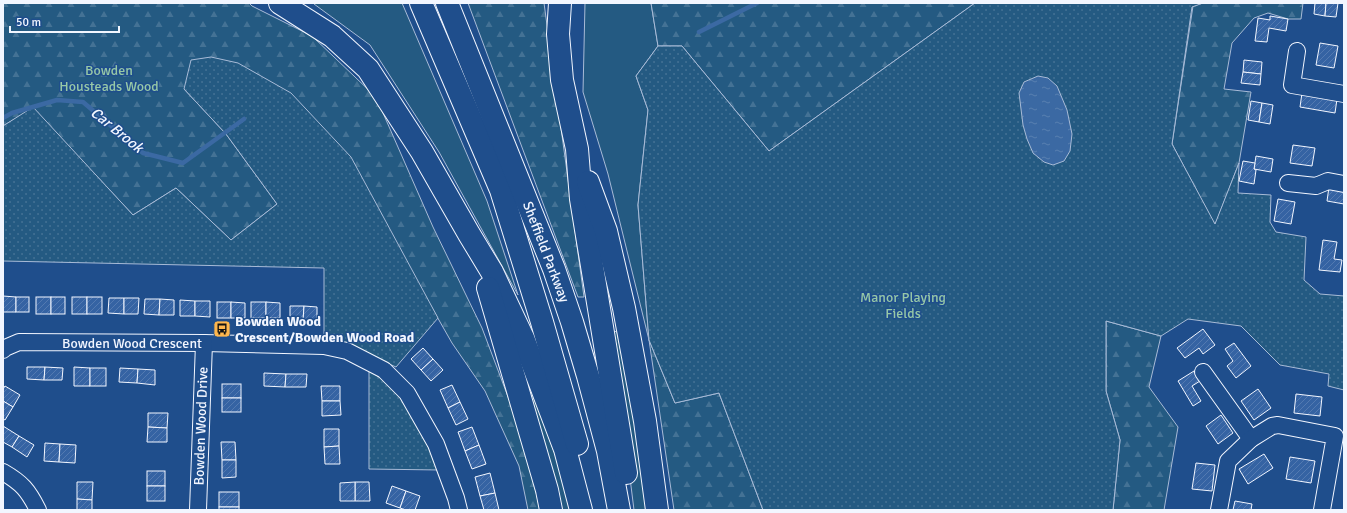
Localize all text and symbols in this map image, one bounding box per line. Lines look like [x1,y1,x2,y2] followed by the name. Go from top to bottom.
[10,8,119,34] scale bar
[16,15,41,30] text: 50 m
[59,62,159,95] park label: Bowden Housteads Wood
[87,103,148,158] water label: Car Brook
[519,199,573,305] street label: Sheffield Parkway
[860,289,946,322] park label: Manor Playing Fields
[235,313,415,346] place label: Bowden Wood Crescent/Bowden Wood Road
[212,319,232,339] bus stop icon: Bowden Wood Crescent/Bowden Wood Road
[62,335,202,352] street label: Bowden Wood Crescent
[190,366,212,486] street label: Bowden Wood Drive

